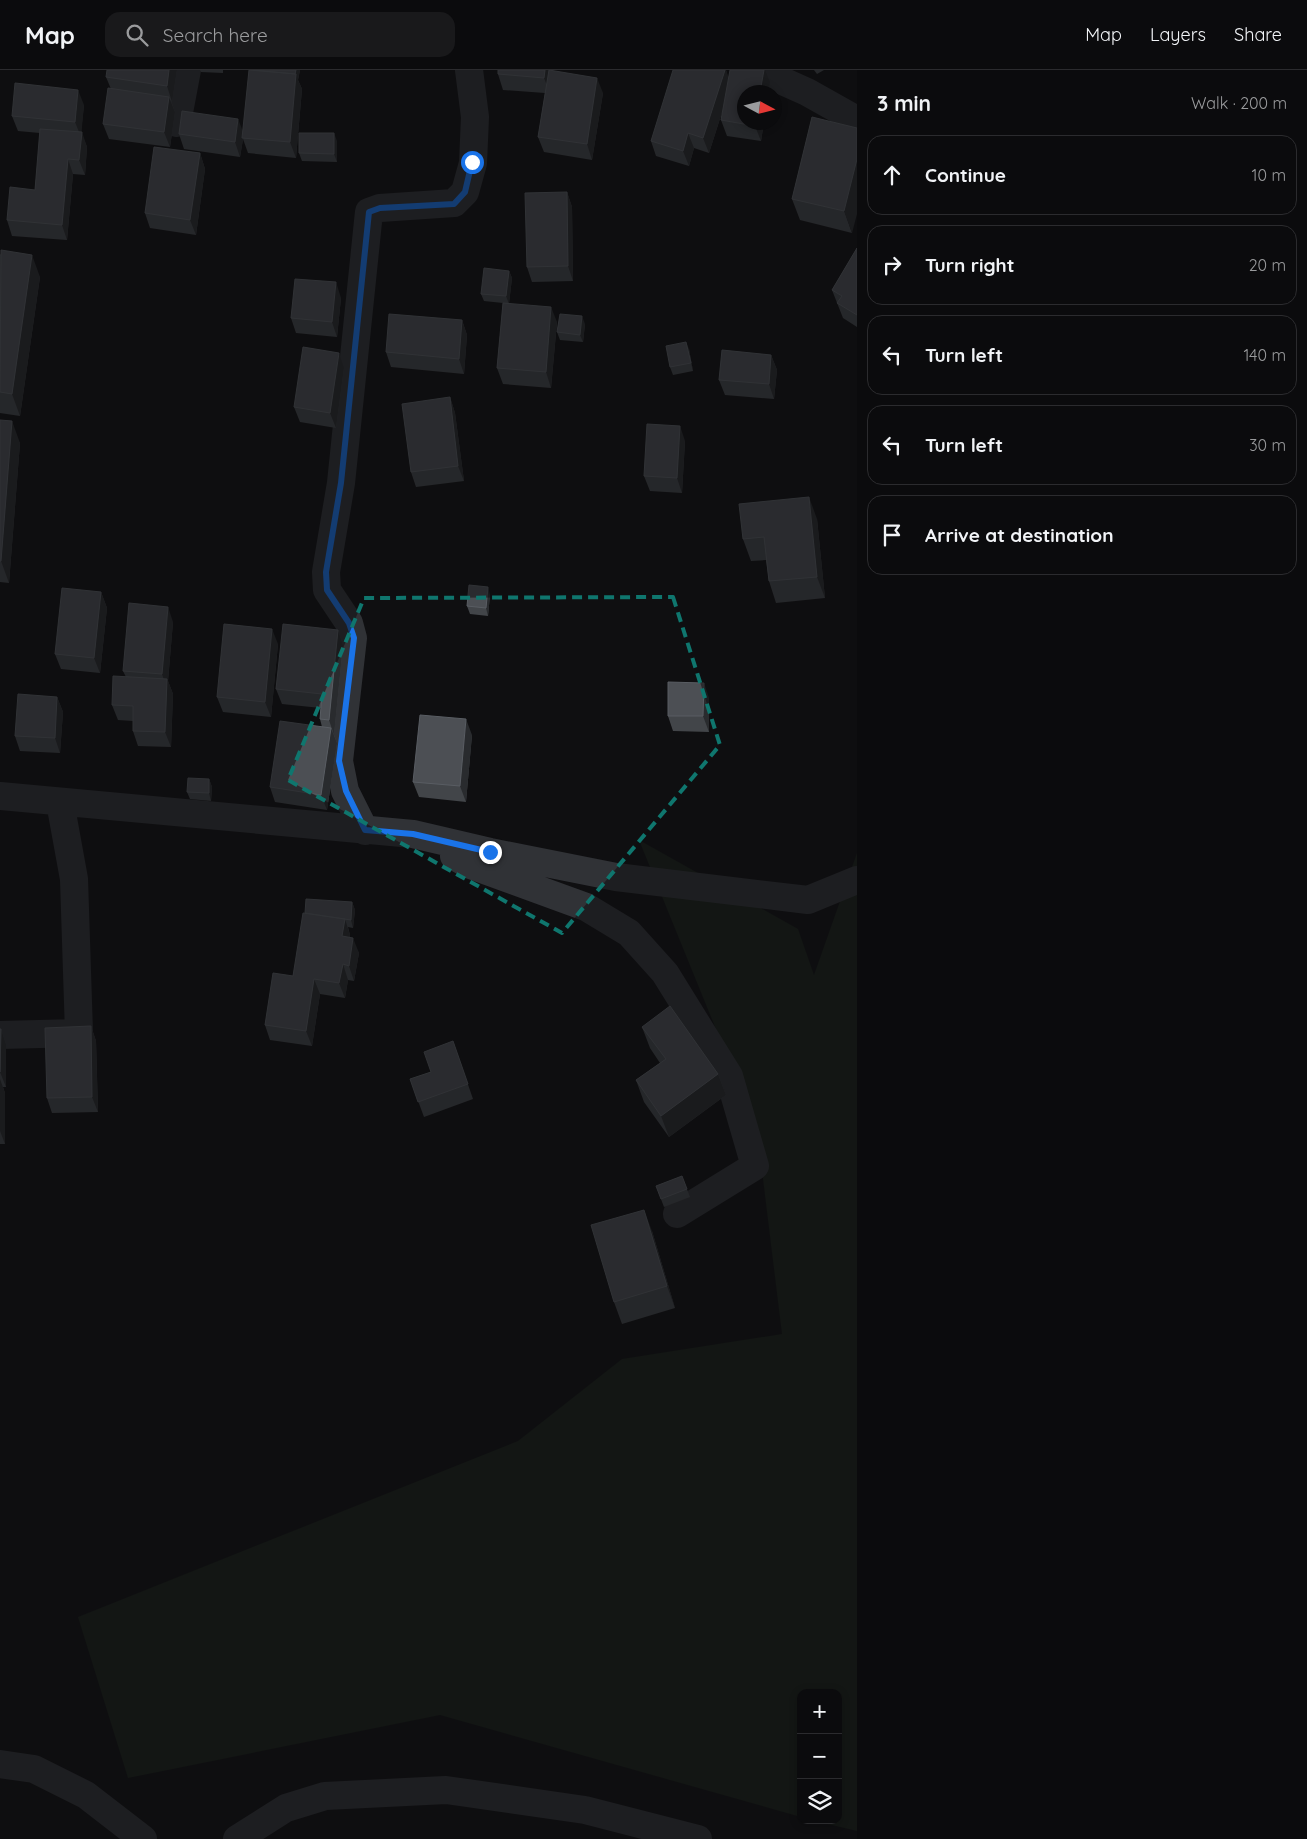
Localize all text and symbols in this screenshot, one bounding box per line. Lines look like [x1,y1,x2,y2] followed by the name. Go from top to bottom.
[105,12,455,57] search box
[25,20,75,50] text: Map
[123,21,151,49] icon: search
[163,23,268,47] text: Search here
[1085,23,1122,46] text: Map
[1150,23,1206,46] text: Layers
[1234,23,1282,46] text: Share
[737,85,782,130] north arrow
[877,90,931,116] text: 3 min
[1191,93,1287,113] text: Walk · 200 m
[461,151,484,174] route start
[878,161,906,189] icon: ahead
[925,163,1006,187] text: Continue
[1252,165,1286,185] text: 10 m
[878,251,906,279] icon: right
[925,253,1014,277] text: Turn right
[1249,255,1286,275] text: 20 m
[878,341,906,369] icon: left
[925,343,1003,367] text: Turn left
[1243,345,1286,365] text: 140 m
[878,431,906,459] icon: left
[925,433,1003,457] text: Turn left
[1249,435,1286,455] text: 30 m
[878,521,906,549] icon: arrive
[925,523,1114,547] text: Arrive at destination
[479,841,502,864] route end
[797,1689,842,1824] map controls
[797,1689,842,1734] button: +
[797,1734,842,1779] button: −
[797,1779,842,1824] button: layers

